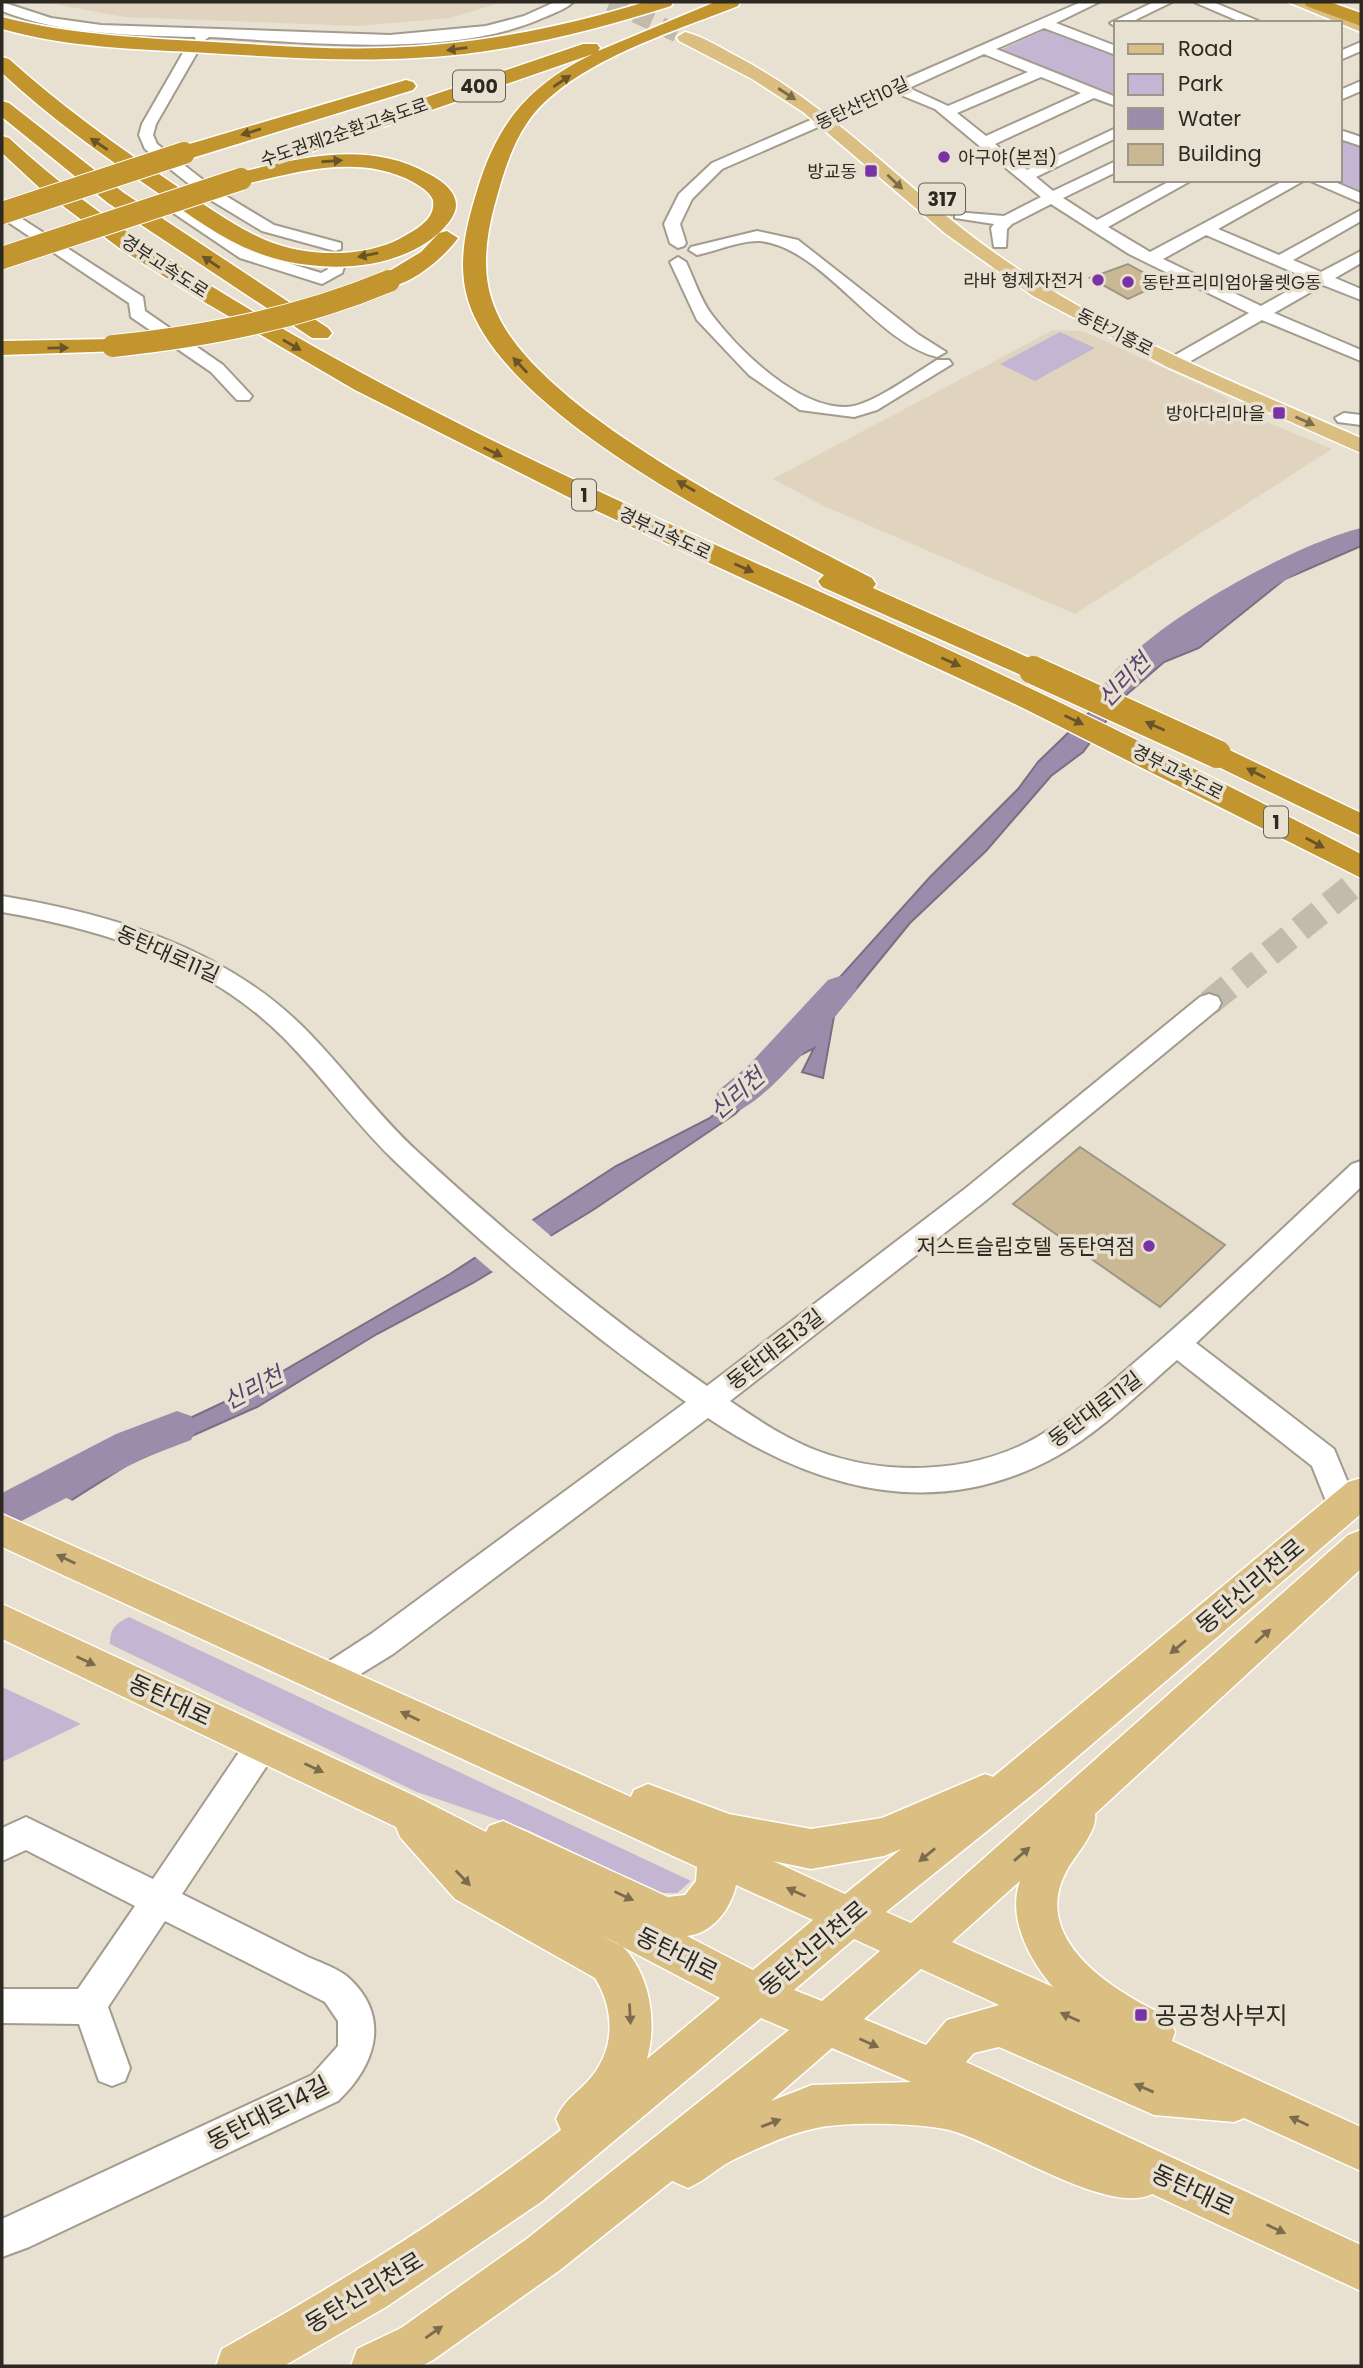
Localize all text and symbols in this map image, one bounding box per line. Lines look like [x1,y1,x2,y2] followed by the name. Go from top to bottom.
[1114,21,1342,182] legend
[1178,34,1233,63] text: Road
[446,44,468,55] one-way arrow
[1178,69,1223,98] text: Park
[453,71,505,102] road number: 400
[811,71,913,135] street label: 동탄산단10길
[552,75,572,88] one-way arrow
[778,87,797,100] one-way arrow
[257,92,431,172] street label: 수도권제2순환고속도로
[1178,104,1241,133] text: Water
[240,128,261,138] one-way arrow
[89,137,109,150] one-way arrow
[1178,139,1262,168] text: Building
[958,145,1057,170] place label: 아구야(본점)
[936,149,952,165] marker: 아구야(본점)
[321,156,343,167] one-way arrow
[807,159,857,184] place label: 방교동
[863,163,879,179] marker: 방교동
[886,173,903,189] one-way arrow
[919,183,965,214] road number: 317
[117,228,213,304] street label: 경부고속도로
[357,250,379,261] one-way arrow
[201,256,221,269] one-way arrow
[963,268,1084,293] place label: 라바 형제자전거
[1142,270,1322,295] place label: 동탄프리미엄아울렛G동
[1090,272,1106,288] marker: 라바 형제자전거
[1120,274,1136,290] marker: 동탄프리미엄아울렛G동
[1072,302,1158,362] street label: 동탄기흥로
[282,339,301,352] one-way arrow
[47,342,69,354] one-way arrow
[512,356,528,374] one-way arrow
[1166,401,1265,426] place label: 방아다리마을
[1271,405,1287,421] marker: 방아다리마을
[1295,415,1315,427] one-way arrow
[483,446,503,457] one-way arrow
[572,480,596,510] road number: 1
[676,480,695,493] one-way arrow
[615,501,715,565] street label: 경부고속도로
[733,563,754,574] one-way arrow
[1090,644,1160,714] water label: 신리천
[941,656,961,668] one-way arrow
[1064,714,1084,725] one-way arrow
[1145,720,1165,732] one-way arrow
[1128,738,1228,806] street label: 경부고속도로
[1246,768,1266,779] one-way arrow
[1264,806,1288,838] road number: 1
[1306,837,1325,849] one-way arrow
[112,918,224,990] street label: 동탄대로11길
[703,1059,774,1127] water label: 신리천
[917,1232,1135,1261] place label: 저스트슬립호텔 동탄역점
[1141,1238,1157,1254] marker: 저스트슬립호텔 동탄역점
[720,1302,830,1396] street label: 동탄대로13길
[217,1358,291,1417] water label: 신리천
[1042,1364,1148,1454] street label: 동탄대로11길
[1189,1531,1311,1641] street label: 동탄신리천로
[56,1553,76,1565] one-way arrow
[1254,1628,1271,1644] one-way arrow
[1169,1639,1186,1654] one-way arrow
[76,1655,96,1667] one-way arrow
[123,1666,217,1734] street label: 동탄대로
[400,1710,421,1721] one-way arrow
[304,1762,324,1774] one-way arrow
[919,1847,936,1862] one-way arrow
[1013,1847,1030,1862] one-way arrow
[454,1869,470,1886] one-way arrow
[786,1886,806,1898] one-way arrow
[613,1891,634,1902] one-way arrow
[752,1893,874,2003] street label: 동탄신리천로
[630,1919,724,1989] street label: 동탄대로
[1155,1999,1287,2032] place label: 공공청사부지
[625,2003,636,2025] one-way arrow
[1133,2007,1149,2023] marker: 공공청사부지
[1060,2011,1080,2023] one-way arrow
[859,2037,879,2049] one-way arrow
[201,2068,335,2158] street label: 동탄대로14길
[1133,2083,1154,2094] one-way arrow
[1289,2115,1309,2127] one-way arrow
[761,2117,782,2128] one-way arrow
[1146,2156,1240,2224] street label: 동탄대로
[1266,2223,1286,2234] one-way arrow
[299,2244,429,2340] street label: 동탄신리천로
[425,2325,443,2339] one-way arrow

